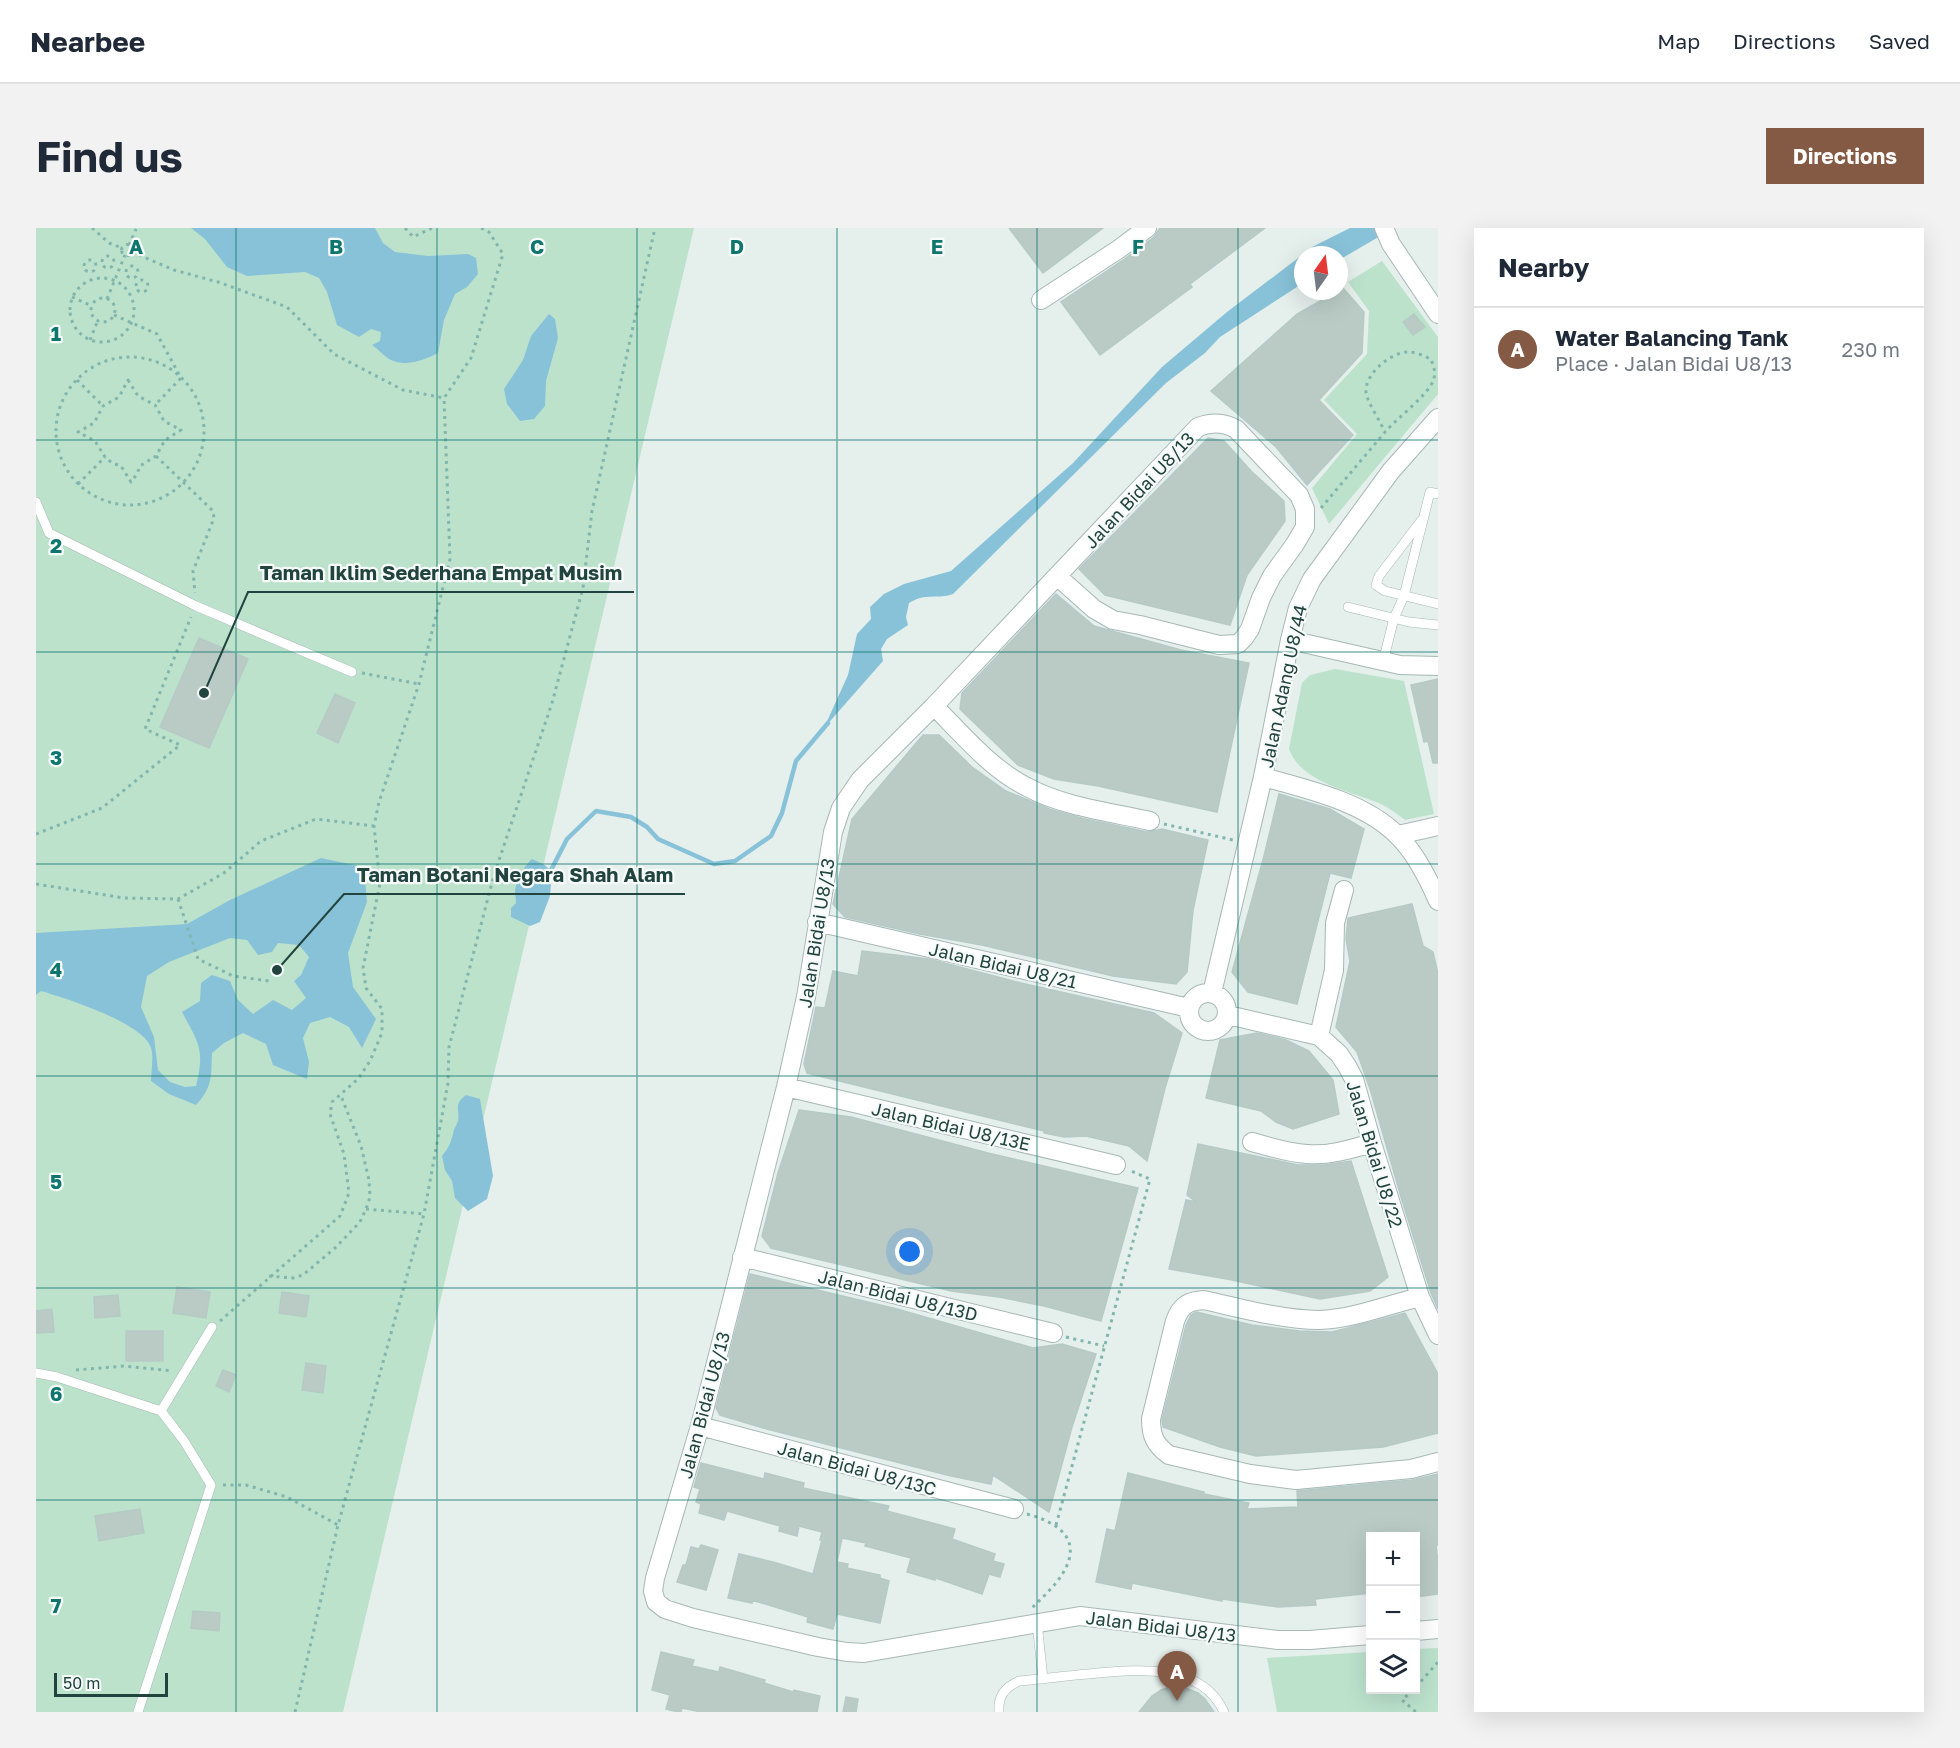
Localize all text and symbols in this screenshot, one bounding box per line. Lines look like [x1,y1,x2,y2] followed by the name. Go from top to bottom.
[30,25,145,58] text: Nearbee
[1657,28,1700,54] text: Map
[1733,28,1836,54] text: Directions
[1869,28,1930,54] text: Saved
[1766,128,1924,184] button: Directions
[36,131,183,181] text: Find us
[129,234,143,258] text: A
[329,234,343,258] text: B
[530,234,544,258] text: C
[730,234,744,258] text: D
[931,234,943,258] text: E
[1132,234,1144,258] text: F
[1294,246,1348,300] north arrow
[1498,252,1589,283] text: Nearby
[51,321,61,345] text: 1
[1555,324,1789,351] text: Water Balancing Tank
[1510,337,1525,361] text: A
[1842,337,1900,361] text: 230 m
[1555,351,1792,375] text: Place · Jalan Bidai U8/13
[1079,427,1199,553] street label: Jalan Bidai U8/13
[50,533,62,557] text: 2
[248,554,634,592] callout: Taman Iklim Sederhana Empat Musim
[260,560,622,584] text: Taman Iklim Sederhana Empat Musim
[1255,602,1311,770] street label: Jalan Adang U8/44
[50,745,62,769] text: 3
[344,856,685,894] callout: Taman Botani Negara Shah Alam
[793,857,839,1009] street label: Jalan Bidai U8/13
[357,862,673,886] text: Taman Botani Negara Shah Alam
[927,937,1079,993] street label: Jalan Bidai U8/21
[50,957,62,981] text: 4
[1342,1078,1408,1230] street label: Jalan Bidai U8/22
[870,1097,1032,1155] street label: Jalan Bidai U8/13E
[50,1169,62,1193] text: 5
[895,1237,924,1266] your location
[816,1265,980,1325] street label: Jalan Bidai U8/13D
[674,1329,734,1481] street label: Jalan Bidai U8/13
[50,1381,62,1405] text: 6
[775,1436,939,1500] street label: Jalan Bidai U8/13C
[1366,1532,1420,1694] map controls
[1366,1532,1420,1586] button: +
[1366,1586,1420,1640] button: −
[51,1593,62,1617] text: 7
[1085,1606,1237,1646] street label: Jalan Bidai U8/13
[1366,1640,1420,1694] button: layers
[1158,1652,1196,1701] pin: A
[54,1670,168,1698] scale bar
[63,1673,100,1693] text: 50 m

